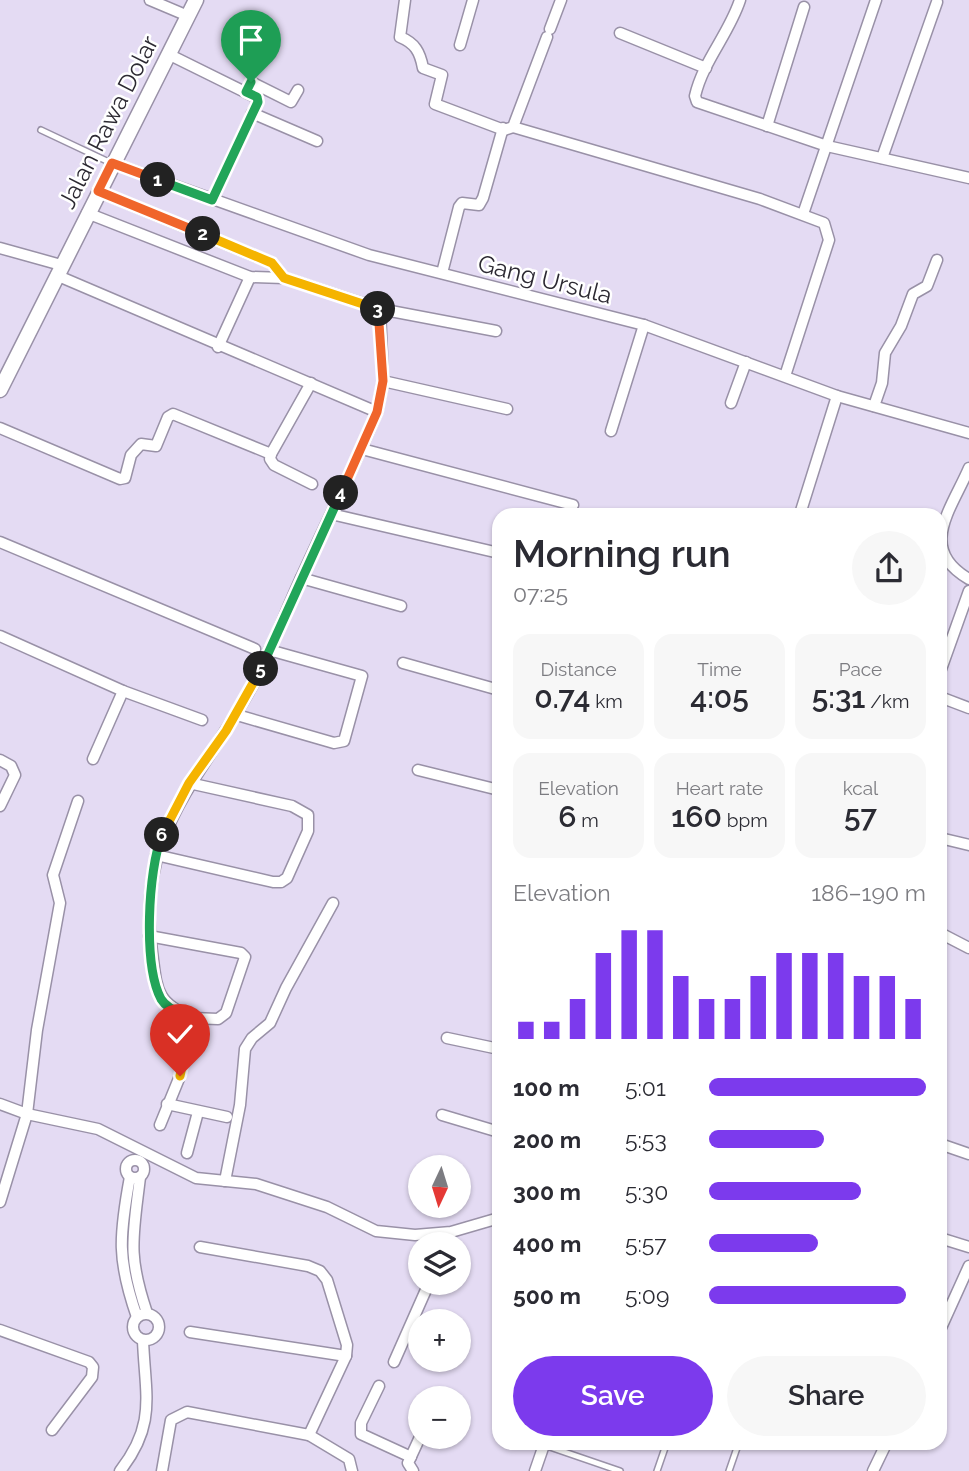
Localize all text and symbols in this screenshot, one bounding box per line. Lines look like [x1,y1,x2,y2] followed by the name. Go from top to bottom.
[221,10,281,82] pin
[232,21,270,59] icon: arrive
[52,30,164,213] street label: Jalan Rawa Dolar
[140,162,176,198] pin: 1
[153,168,162,190] text: 1
[186,216,220,252] pin: 2
[197,222,208,244] text: 2
[475,248,615,310] street label: Gang Ursula
[360,292,396,326] pin: 3
[372,297,383,319] text: 3
[324,476,358,510] pin: 4
[335,481,346,503] text: 4
[513,531,731,576] text: Morning run
[852,531,926,605] button: share
[513,580,568,607] text: 07:25
[244,652,278,686] pin: 5
[255,657,266,679] text: 5
[540,658,617,680] text: Distance
[697,658,742,680] text: Time
[839,658,882,680] text: Pace
[534,680,590,715] text: 0.74
[690,680,749,715] text: 4:05
[812,680,865,715] text: 5:31
[590,690,623,712] text: km
[865,690,909,712] text: /km
[538,777,619,799] text: Elevation
[676,777,763,799] text: Heart rate
[843,777,878,799] text: kcal
[558,799,576,834] text: 6
[671,799,722,834] text: 160
[844,799,877,834] text: 57
[576,809,599,831] text: m
[722,809,768,831] text: bpm
[144,818,180,852] pin: 6
[156,823,167,845] text: 6
[513,879,611,906] text: Elevation
[811,879,926,906] text: 186–190 m
[150,1004,210,1076] pin
[161,1015,199,1053] icon: check
[513,1074,580,1101] text: 100 m
[625,1074,666,1101] text: 5:01
[513,1126,581,1153] text: 200 m
[625,1126,667,1153] text: 5:53
[408,1155,471,1218] north arrow
[408,1155,471,1449] map controls
[513,1178,581,1205] text: 300 m
[625,1178,668,1205] text: 5:30
[513,1230,581,1257] text: 400 m
[625,1230,667,1257] text: 5:57
[408,1232,471,1295] button: layers
[513,1282,581,1309] text: 500 m
[625,1282,669,1309] text: 5:09
[408,1309,471,1372] button: +
[513,1356,713,1436] button: Save
[727,1356,926,1436] button: Share
[408,1386,471,1449] button: −

